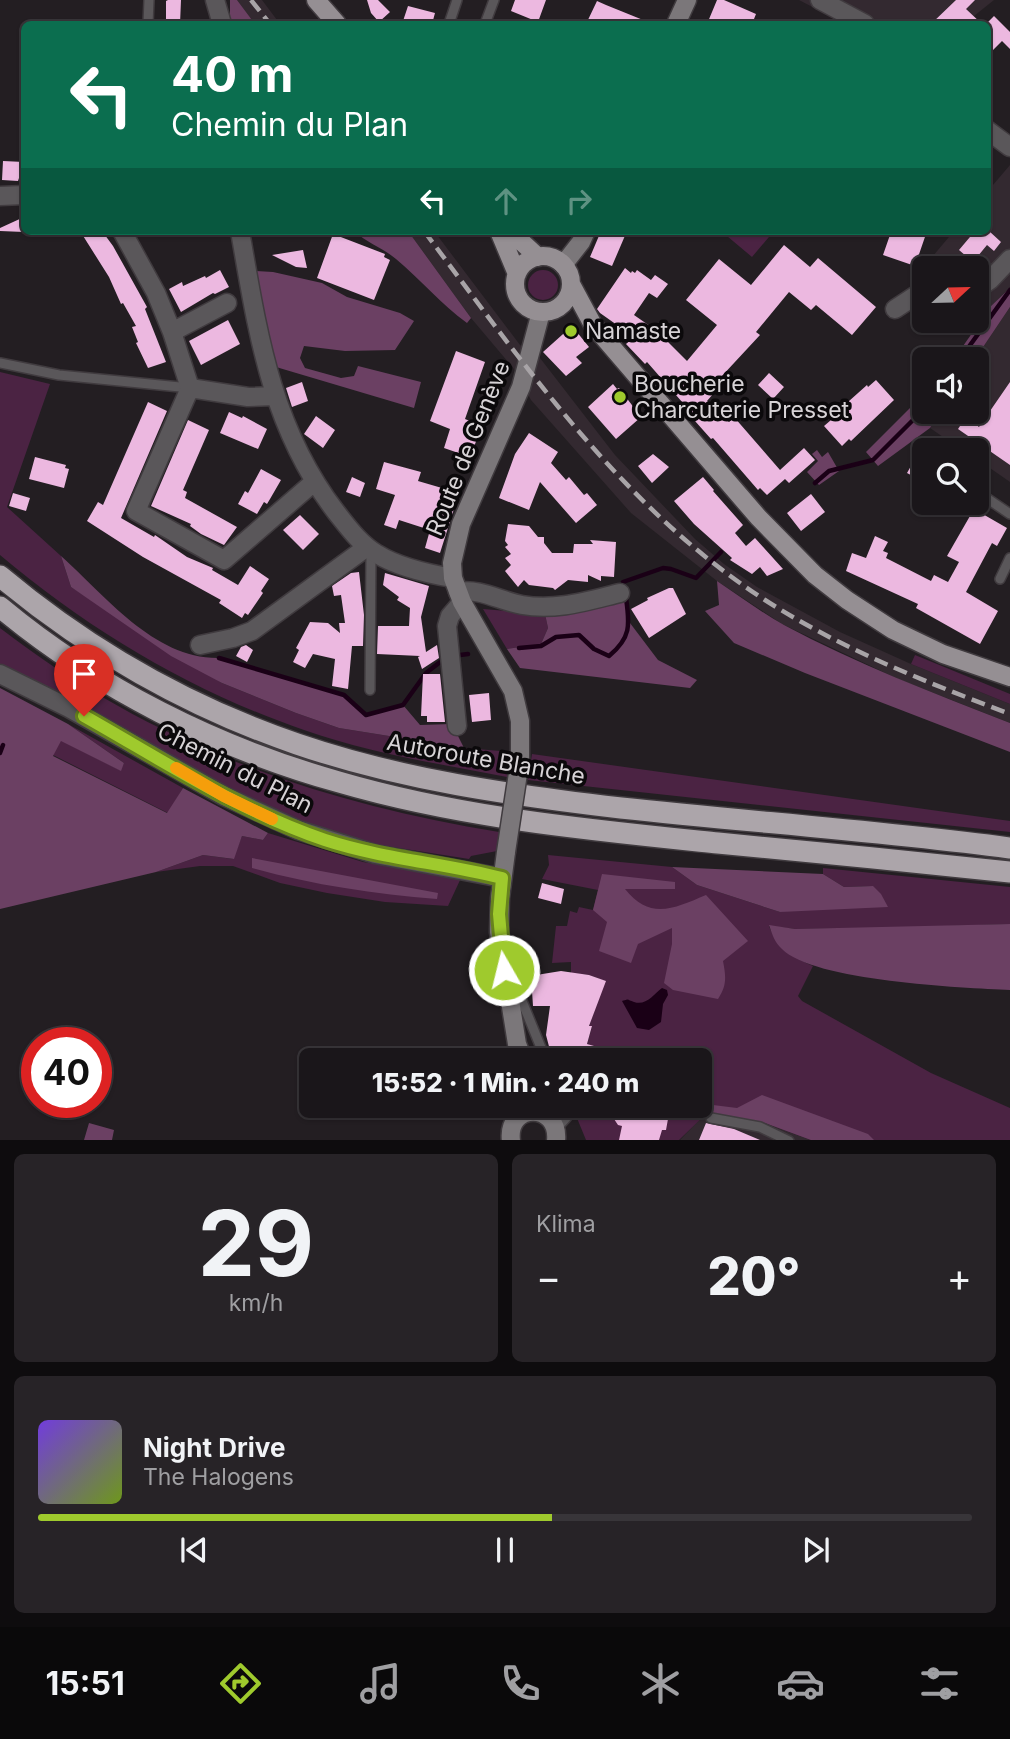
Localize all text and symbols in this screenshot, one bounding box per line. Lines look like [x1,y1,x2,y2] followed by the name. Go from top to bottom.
[171,45,294,104] text: 40 m
[56,49,147,140] icon: left
[171,105,408,144] text: Chemin du Plan
[414,182,452,220] icon: left
[487,182,525,220] icon: ahead
[560,182,598,220] icon: right
[912,256,989,332] north arrow
[912,256,989,515] map controls
[585,317,681,345] place label: Namaste
[563,323,579,339] marker: Namaste
[912,347,989,424] button: sound
[420,357,516,539] street label: Route de Genève
[634,370,850,424] place label: Boucherie Charcuterie Presset
[612,389,628,405] marker: Boucherie Charcuterie Presset
[912,438,989,515] button: search
[54,644,114,716] pin
[65,655,103,693] icon: arrive
[153,717,317,819] street label: Chemin du Plan
[385,728,587,790] street label: Autoroute Blanche
[467,933,541,1007] position arrow
[21,1027,112,1118] speed limit sign: 40
[372,1067,639,1098] text: 15:52 · 1 Min. · 240 m
[198,1188,314,1298] text: 29
[536,1210,596,1238] text: Klima
[707,1245,801,1308] text: 20°
[536,1254,561,1300] text: −
[947,1254,972,1300] text: +
[229,1289,283,1317] text: km/h
[143,1432,285,1463] text: Night Drive
[143,1463,294,1491] text: The Halogens
[175,1531,213,1569] icon: previous
[486,1531,524,1569] icon: pause
[797,1531,835,1569] icon: next
[216,1659,265,1708] icon: directions
[356,1659,405,1708] icon: music
[496,1659,545,1708] icon: phone
[636,1659,685,1708] icon: climate
[776,1659,825,1708] icon: car
[915,1659,964,1708] icon: filters
[45,1664,125,1703] text: 15:51

